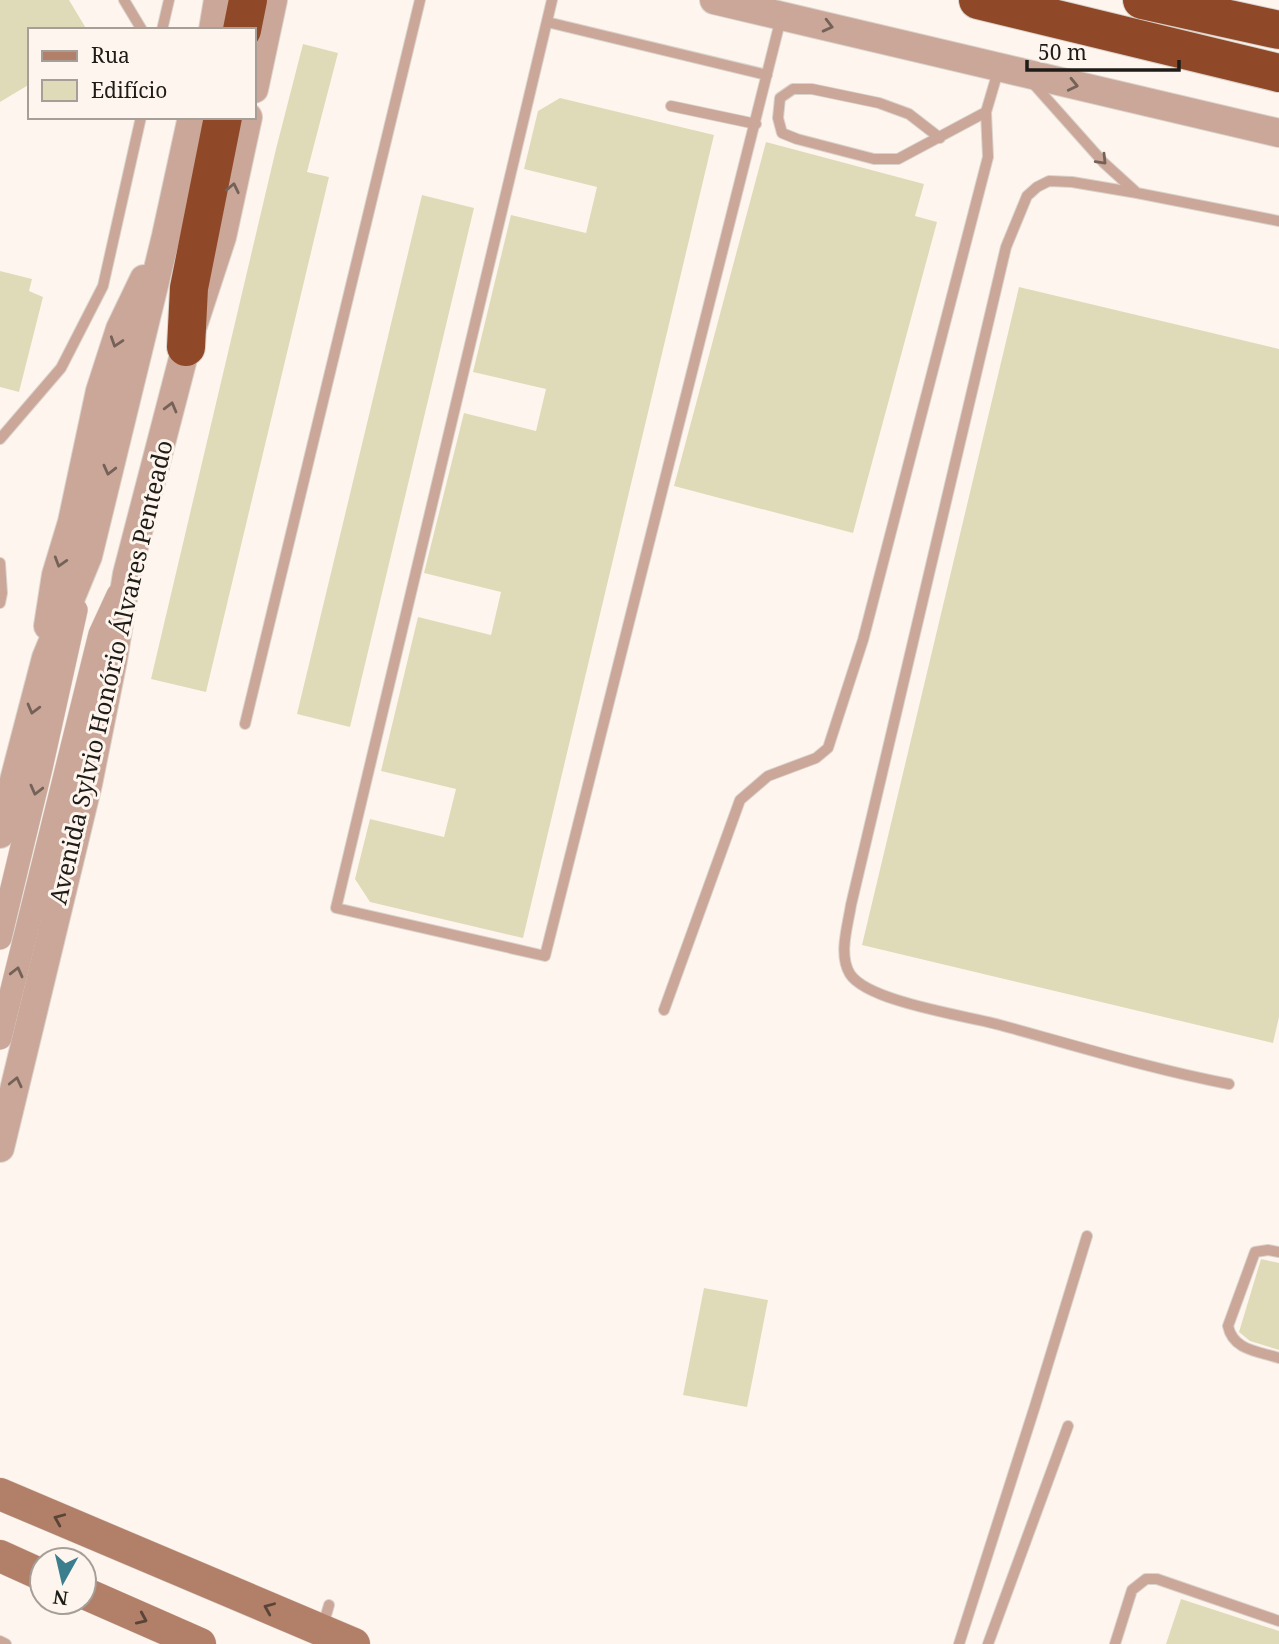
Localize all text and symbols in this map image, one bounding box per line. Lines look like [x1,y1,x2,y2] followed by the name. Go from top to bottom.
[822,18,834,33] one-way arrow
[28,28,256,119] legend
[1027,28,1179,72] scale bar
[1038,38,1087,66] text: 50 m
[91,41,130,69] text: Rua
[91,76,167,104] text: Edifício
[1067,77,1079,91] one-way arrow
[1094,152,1107,165] one-way arrow
[224,182,239,194] one-way arrow
[109,335,124,347] one-way arrow
[163,401,177,413] one-way arrow
[40,437,180,907] street label: Avenida Sylvio Honório Álvares Penteado
[103,464,117,476] one-way arrow
[53,556,68,568] one-way arrow
[27,703,41,715] one-way arrow
[30,784,44,796] one-way arrow
[9,966,23,978] one-way arrow
[7,1076,22,1088] one-way arrow
[54,1513,67,1527] one-way arrow
[28,1546,98,1616] north arrow
[51,1584,70,1612] text: N
[263,1602,276,1616] one-way arrow
[135,1610,147,1624] one-way arrow

